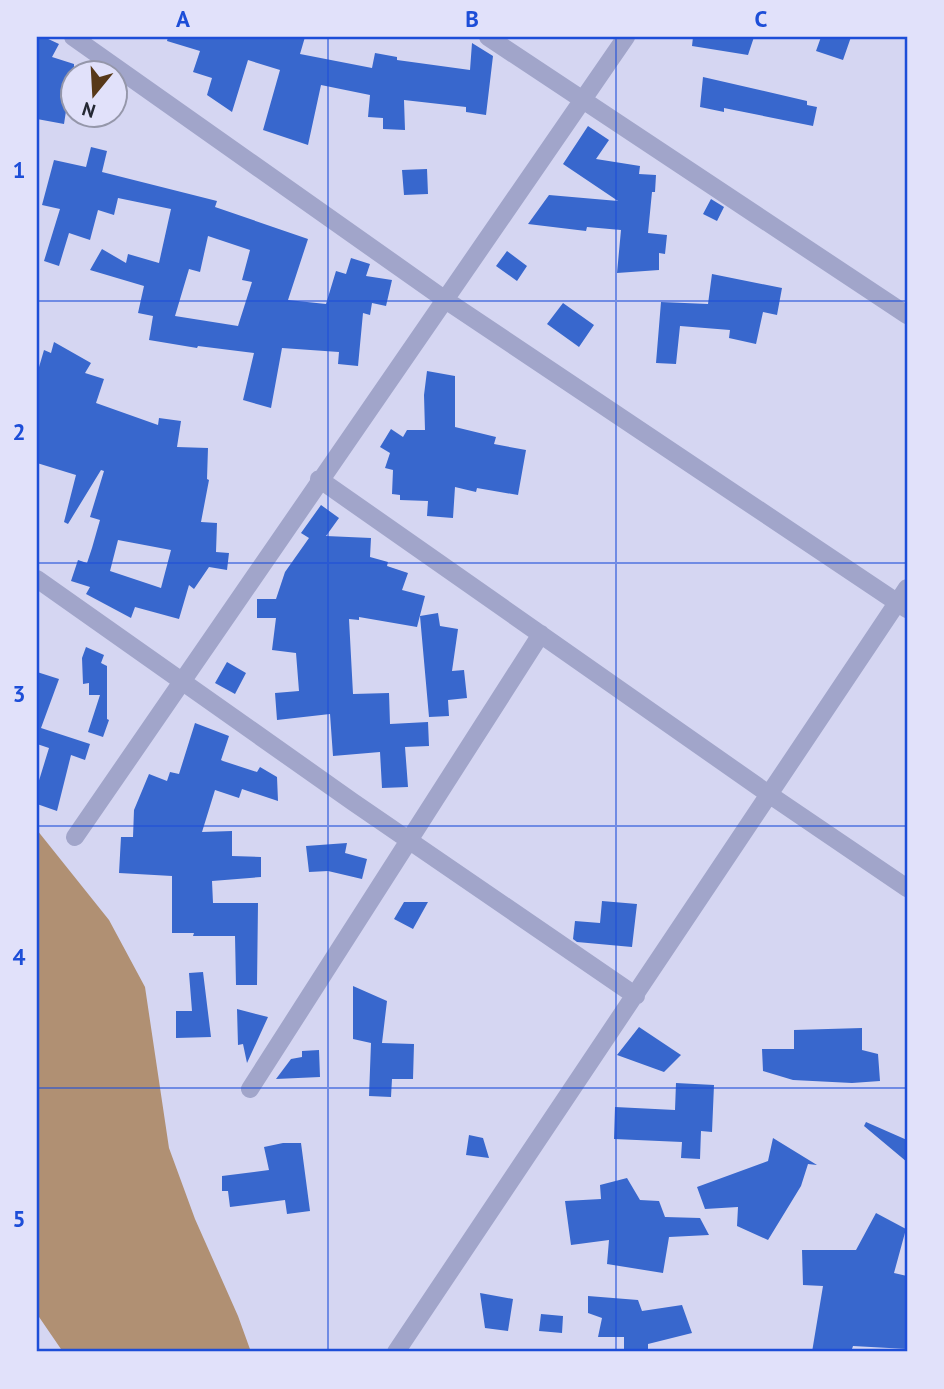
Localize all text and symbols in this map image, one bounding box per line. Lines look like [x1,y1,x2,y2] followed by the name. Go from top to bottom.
[176,4,190,33] text: A
[465,4,479,33] text: B
[755,4,768,33] text: C
[60,60,130,130] north arrow
[79,97,98,124] text: N
[12,155,26,184] text: 1
[12,417,26,446] text: 2
[12,679,26,708] text: 3
[12,942,26,971] text: 4
[12,1204,26,1233] text: 5

